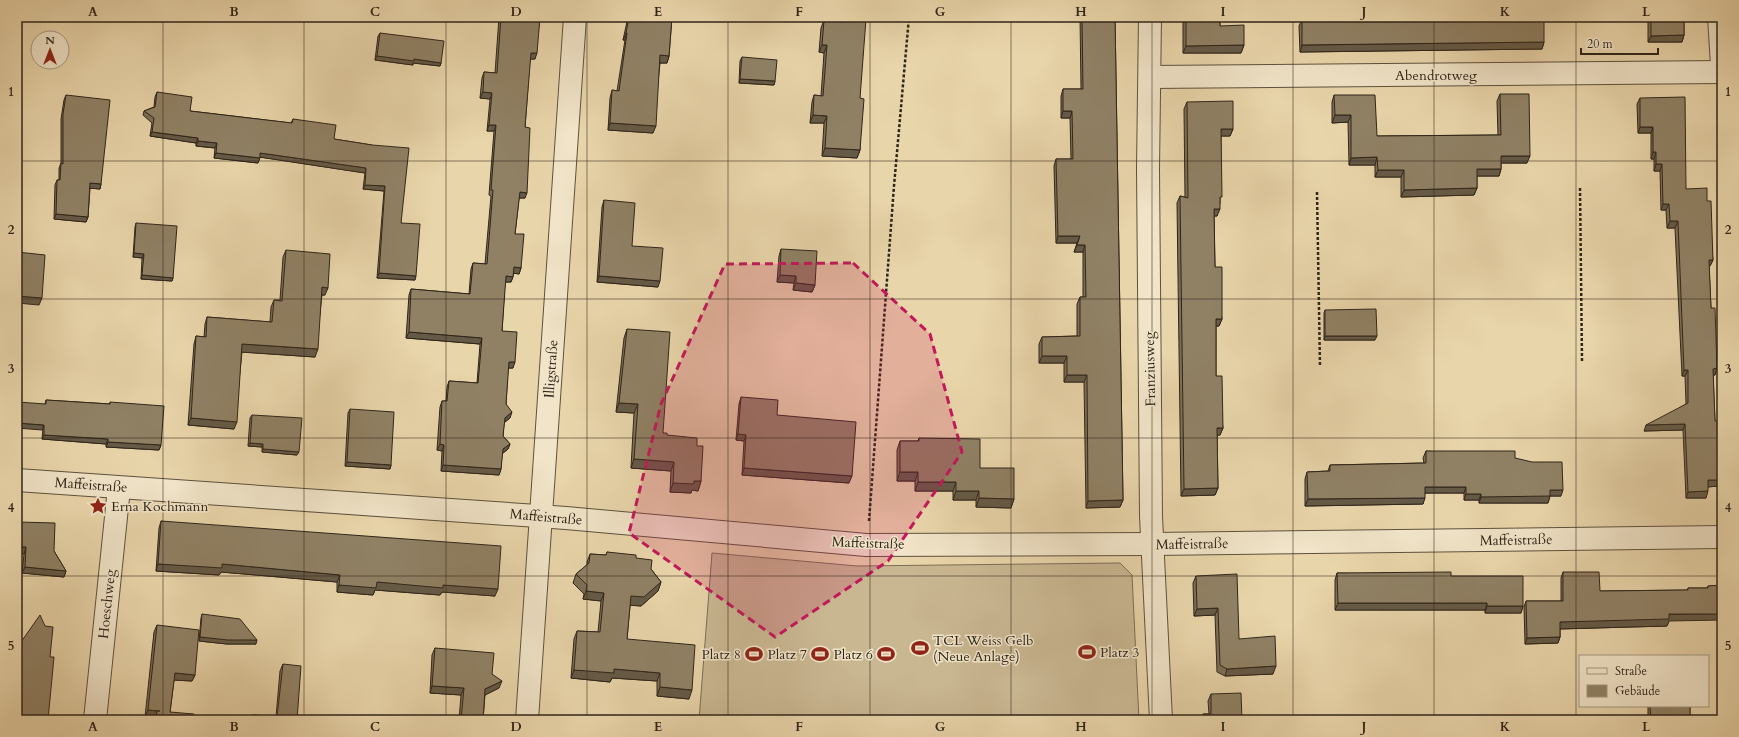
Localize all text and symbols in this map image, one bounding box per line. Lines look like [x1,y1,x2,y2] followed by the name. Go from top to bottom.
[88,3,98,21] text: A
[229,3,239,21] text: B
[370,3,380,21] text: C
[510,3,522,21] text: D
[654,3,662,21] text: E
[795,3,803,21] text: F
[935,3,946,21] text: G
[1075,3,1087,21] text: H
[1220,3,1226,21] text: I
[1360,3,1367,21] text: J
[1500,3,1511,21] text: K
[1642,3,1651,21] text: L
[30,30,70,70] north arrow
[1581,30,1658,56] scale bar
[45,33,55,48] text: N
[1587,36,1614,52] text: 20 m
[1395,66,1477,85] street label: Abendrotweg
[8,83,14,101] text: 1
[1725,83,1731,101] text: 1
[8,221,15,239] text: 2
[1725,221,1732,239] text: 2
[1140,331,1160,407] street label: Franziusweg
[539,339,563,399] street label: Illigstraße
[8,360,15,378] text: 3
[1725,360,1732,378] text: 3
[54,473,128,497] street label: Maffeistraße
[88,496,108,516] place icon: Erna Kochmann
[111,497,208,516] place label: Erna Kochmann
[8,499,15,517] text: 4
[1725,499,1732,517] text: 4
[509,504,583,530] street label: Maffeistraße
[1479,530,1553,550] street label: Maffeistraße
[831,532,905,554] street label: Maffeistraße
[1155,534,1229,554] street label: Maffeistraße
[94,568,120,640] street label: Hoeschweg
[933,631,1034,666] place label: TCL Weiss Gelb (Neue Anlage)
[8,637,14,655] text: 5
[1725,637,1731,655] text: 5
[910,638,930,658] sports icon: TCL Weiss Gelb (Neue Anlage)
[1077,642,1097,662] sports icon: Platz 3
[1100,643,1140,662] place label: Platz 3
[744,644,764,664] sports icon: Platz 8
[810,644,830,664] sports icon: Platz 7
[876,644,896,664] sports icon: Platz 6
[702,645,741,664] place label: Platz 8
[768,645,807,664] place label: Platz 7
[834,645,873,664] place label: Platz 6
[1579,655,1709,707] legend
[1615,663,1647,679] text: Straße
[1615,683,1660,699] text: Gebäude
[88,718,98,736] text: A
[229,718,239,736] text: B
[370,718,380,736] text: C
[510,718,522,736] text: D
[654,718,662,736] text: E
[795,718,803,736] text: F
[935,718,946,736] text: G
[1075,718,1087,736] text: H
[1220,718,1226,736] text: I
[1360,718,1367,736] text: J
[1500,718,1511,736] text: K
[1642,718,1651,736] text: L

